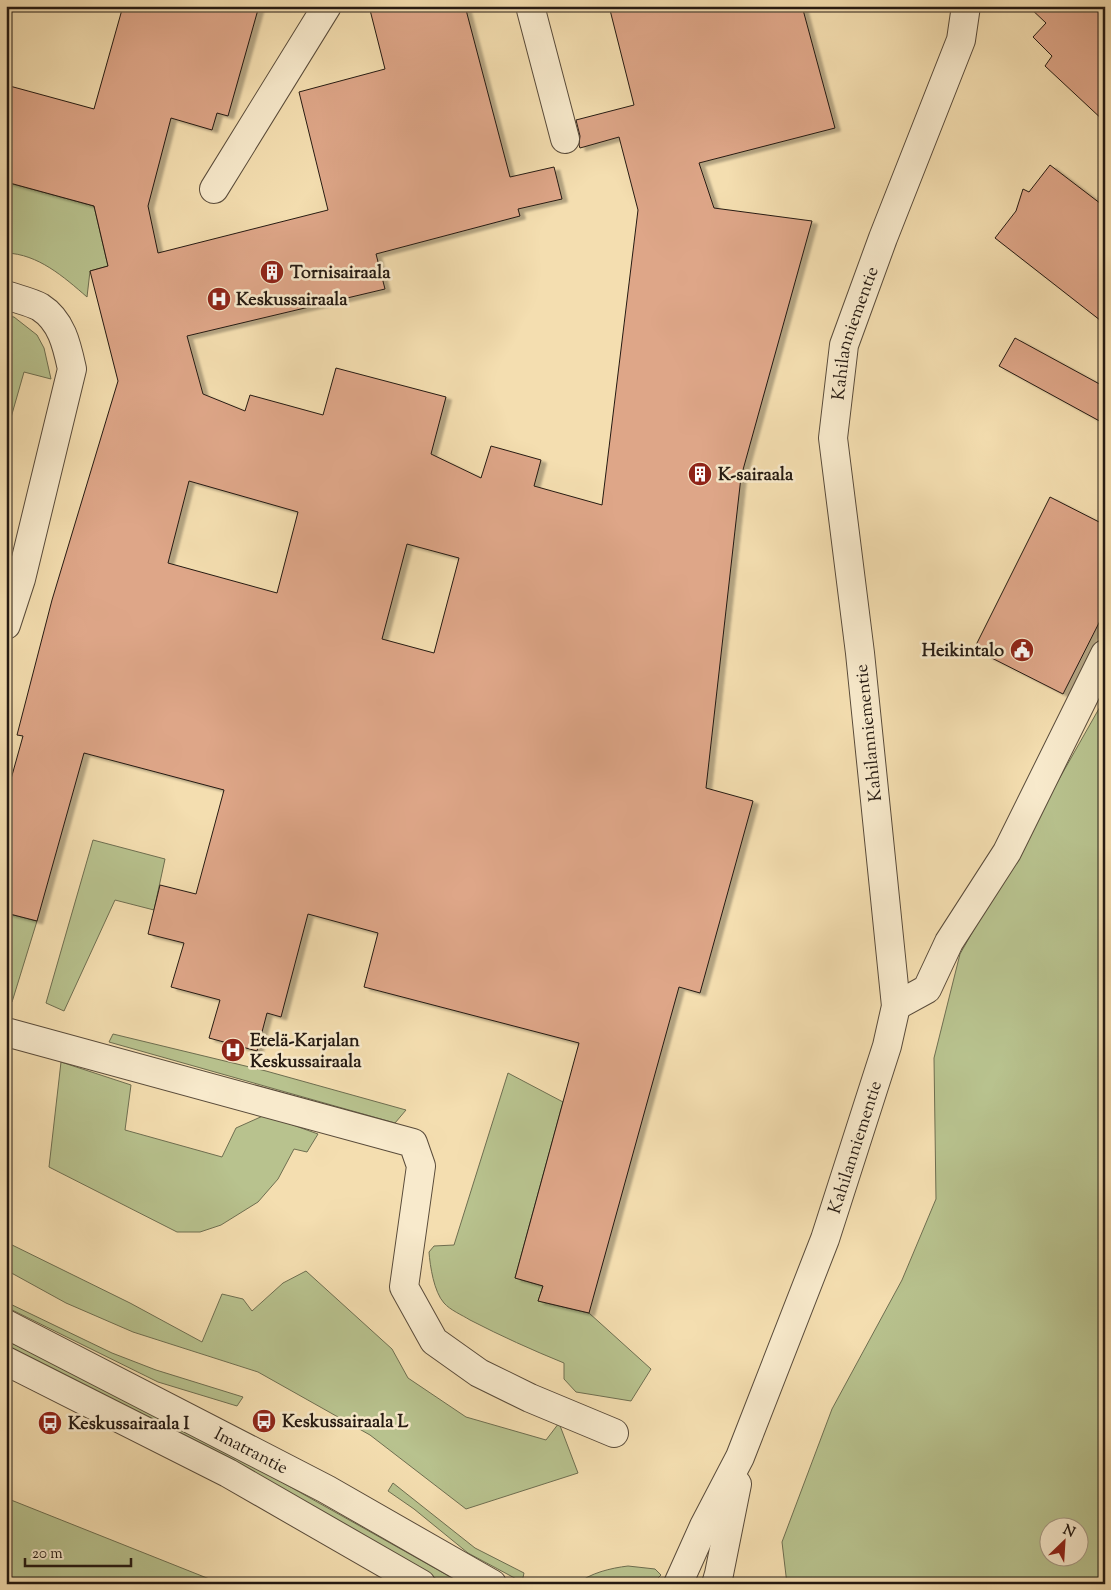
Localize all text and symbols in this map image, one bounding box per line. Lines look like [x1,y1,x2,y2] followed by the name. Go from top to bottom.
[259,259,285,285] building icon: Tornisairaala
[290,261,391,287] place label: Tornisairaala
[827,263,886,402] street label: Kahilanniementie
[206,286,232,312] hospital icon: Keskussairaala
[236,288,348,314] place label: Keskussairaala
[687,461,713,487] building icon: K-sairaala
[718,463,794,489] place label: K-sairaala
[1009,637,1035,663] public building icon: Heikintalo
[922,639,1004,665] place label: Heikintalo
[850,663,890,803] street label: Kahilanniementie
[250,1029,362,1076] place label: Etelä-Karjalan Keskussairaala
[220,1037,246,1063] hospital icon: Etelä-Karjalan Keskussairaala
[823,1078,890,1217] street label: Kahilanniementie
[251,1408,277,1434] bus stop icon: Keskussairaala L
[37,1410,63,1436] bus stop icon: Keskussairaala I
[282,1410,409,1436] place label: Keskussairaala L
[68,1412,190,1438] place label: Keskussairaala I
[209,1422,292,1482] street label: Imatrantie
[1038,1518,1088,1568] north arrow
[1059,1521,1078,1543] text: N
[25,1535,131,1567] scale bar
[32,1544,63,1565] text: 20 m

